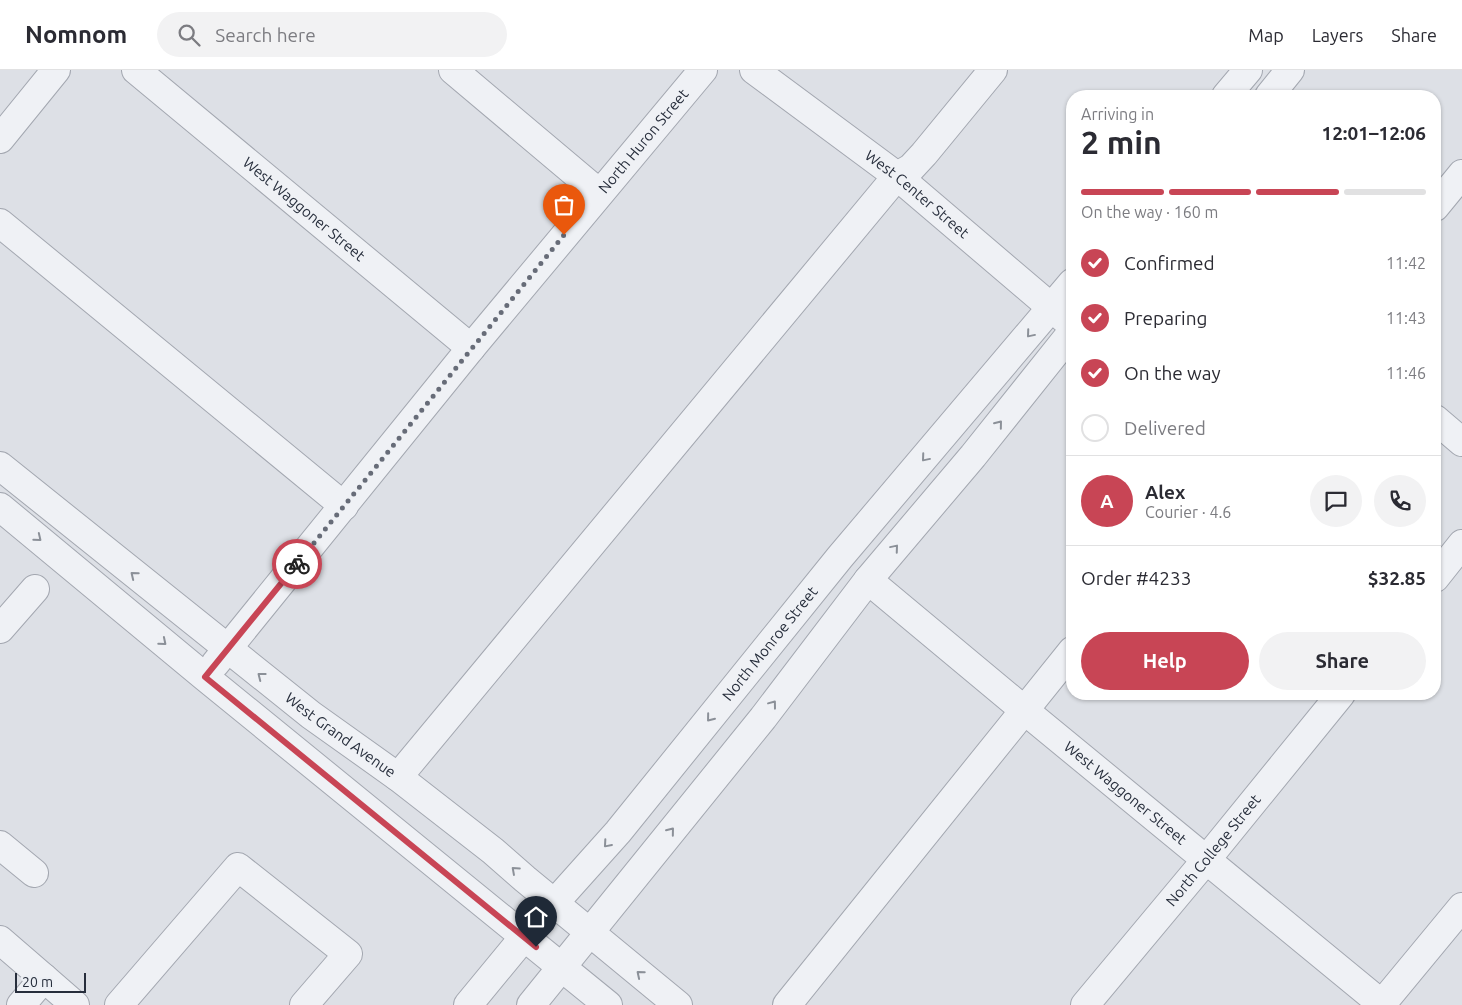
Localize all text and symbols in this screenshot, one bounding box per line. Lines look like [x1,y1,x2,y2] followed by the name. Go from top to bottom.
[157,12,507,57] search box
[25,21,127,48] text: Nomnom
[175,21,203,49] icon: search
[215,24,316,46] text: Search here
[1248,25,1284,45] text: Map
[1312,25,1363,45] text: Layers
[1391,25,1437,45] text: Share
[595,85,692,196] street label: North Huron Street
[1081,105,1154,123] text: Arriving in
[1321,122,1426,144] text: 12:01–12:06
[1081,124,1162,160] text: 2 min
[862,146,973,242] street label: West Center Street
[240,153,368,264] street label: West Waggoner Street
[543,184,585,235] pin
[550,191,578,219] icon: bag
[1081,203,1218,221] text: On the way · 160 m
[1081,249,1109,277] icon: check
[1124,252,1215,274] text: Confirmed
[1386,254,1426,272] text: 11:42
[1081,304,1109,332] icon: check
[1124,307,1208,329] text: Preparing
[1386,309,1426,327] text: 11:43
[1027,328,1036,337] one-way arrow
[1081,359,1109,387] icon: check
[1124,362,1221,384] text: On the way
[1386,364,1426,382] text: 11:46
[1124,417,1206,439] text: Delivered
[993,421,1001,430] one-way arrow
[921,452,930,461] one-way arrow
[1310,475,1362,527] button: chat
[1374,475,1426,527] button: phone
[1145,481,1185,503] text: Alex
[1100,490,1114,512] text: A
[1145,503,1231,521] text: Courier · 4.6
[32,533,41,541] one-way arrow
[272,539,322,589] courier
[889,545,898,554] one-way arrow
[283,550,311,578] icon: bike
[1081,567,1191,589] text: Order #4233
[1368,567,1426,589] text: $32.85
[131,572,140,580] one-way arrow
[719,583,821,704] street label: North Monroe Street
[1081,632,1249,690] button: Help
[1259,632,1426,690] button: Share
[157,636,166,645] one-way arrow
[258,674,267,682] one-way arrow
[282,689,399,781] street label: West Grand Avenue
[768,701,776,710] one-way arrow
[707,712,715,721] one-way arrow
[1061,738,1190,848] street label: West Waggoner Street
[1162,791,1264,909] street label: North College Street
[666,827,675,836] one-way arrow
[604,838,613,847] one-way arrow
[511,867,520,876] one-way arrow
[515,896,557,947] pin
[522,903,550,931] icon: home
[15,970,86,993] scale bar
[637,971,646,980] one-way arrow
[22,974,53,990] text: 20 m

